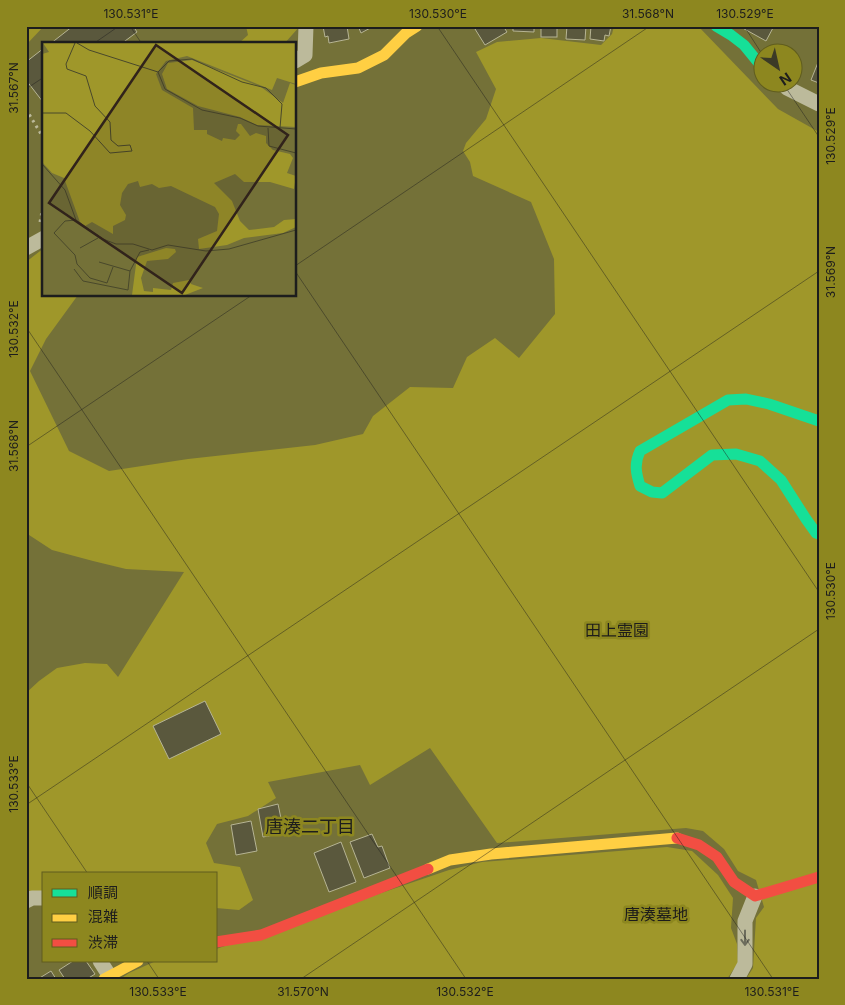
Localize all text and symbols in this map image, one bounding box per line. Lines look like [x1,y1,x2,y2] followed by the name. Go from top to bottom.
[103,6,159,21] text: 130.531°E
[409,6,467,21] text: 130.530°E
[622,6,674,21] text: 31.568°N
[716,6,774,21] text: 130.529°E
[42,42,296,296] inset map
[752,42,802,92] north arrow
[6,62,21,114] text: 31.567°N
[776,69,795,89] text: N
[823,107,838,165] text: 130.529°E
[823,246,838,298] text: 31.569°N
[6,300,21,358] text: 130.532°E
[6,420,21,472] text: 31.568°N
[823,562,838,620] text: 130.530°E
[585,620,649,640] park label: 田上霊園
[6,755,21,813] text: 130.533°E
[265,816,355,837] district label: 唐湊二丁目
[42,872,218,962] legend
[88,883,118,902] text: 順調
[624,904,688,924] park label: 唐湊墓地
[88,907,118,926] text: 混雑
[740,929,750,945] one-way arrow
[88,933,118,952] text: 渋滞
[129,984,187,999] text: 130.533°E
[277,984,329,999] text: 31.570°N
[436,984,494,999] text: 130.532°E
[744,984,800,999] text: 130.531°E

